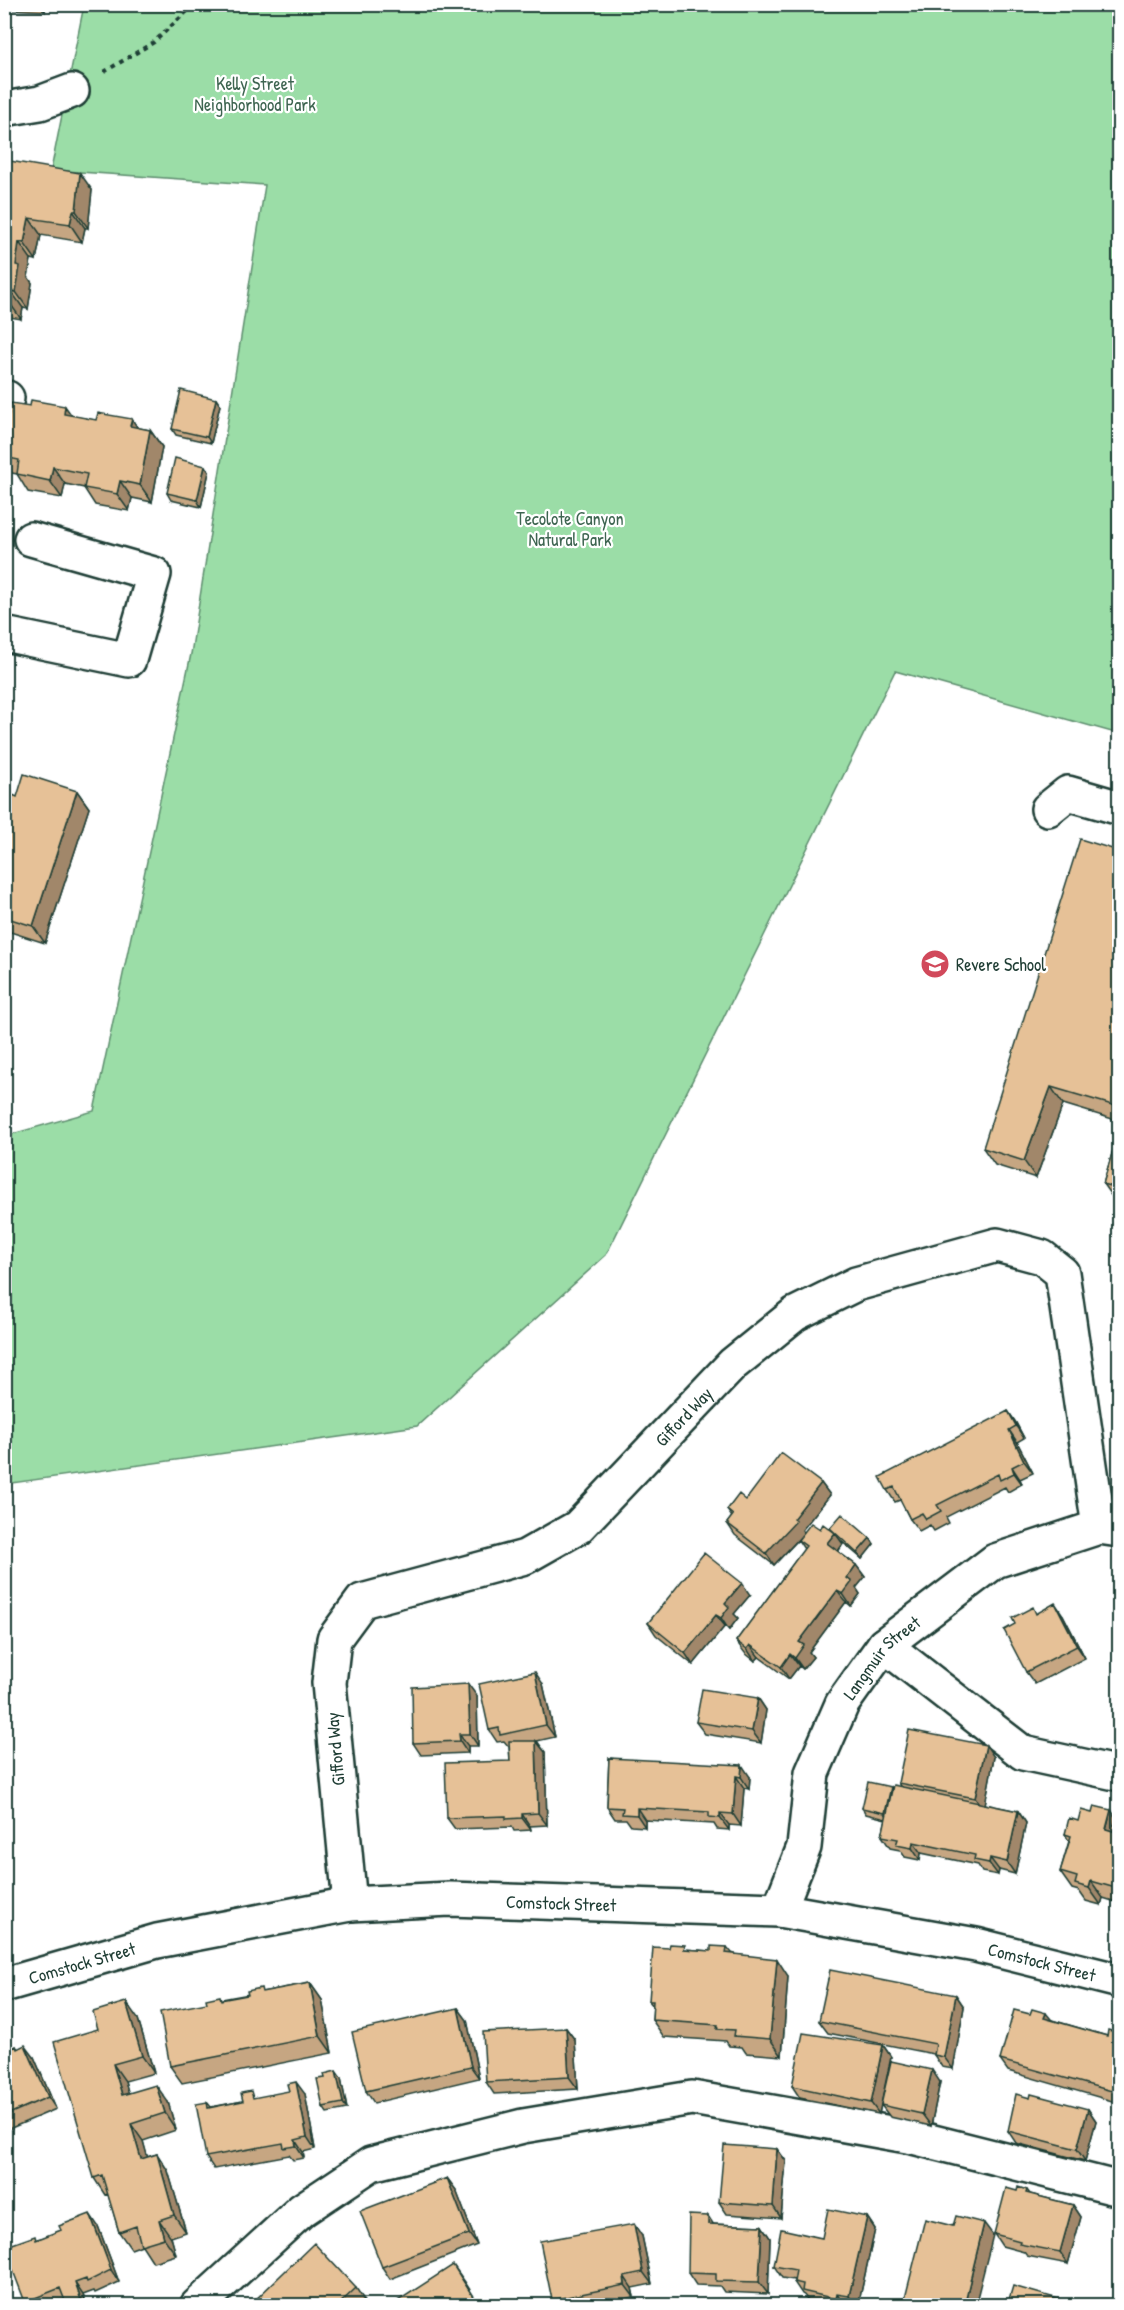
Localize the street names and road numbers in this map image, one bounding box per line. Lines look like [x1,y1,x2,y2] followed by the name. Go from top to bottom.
[649,1381,718,1451] street label: Gifford Way
[837,1609,926,1704] street label: Langmuir Street
[319,1711,351,1787] street label: Gifford Way
[506,1888,617,1917] street label: Comstock Street
[25,1935,139,1990] street label: Comstock Street
[985,1936,1099,1987] street label: Comstock Street

